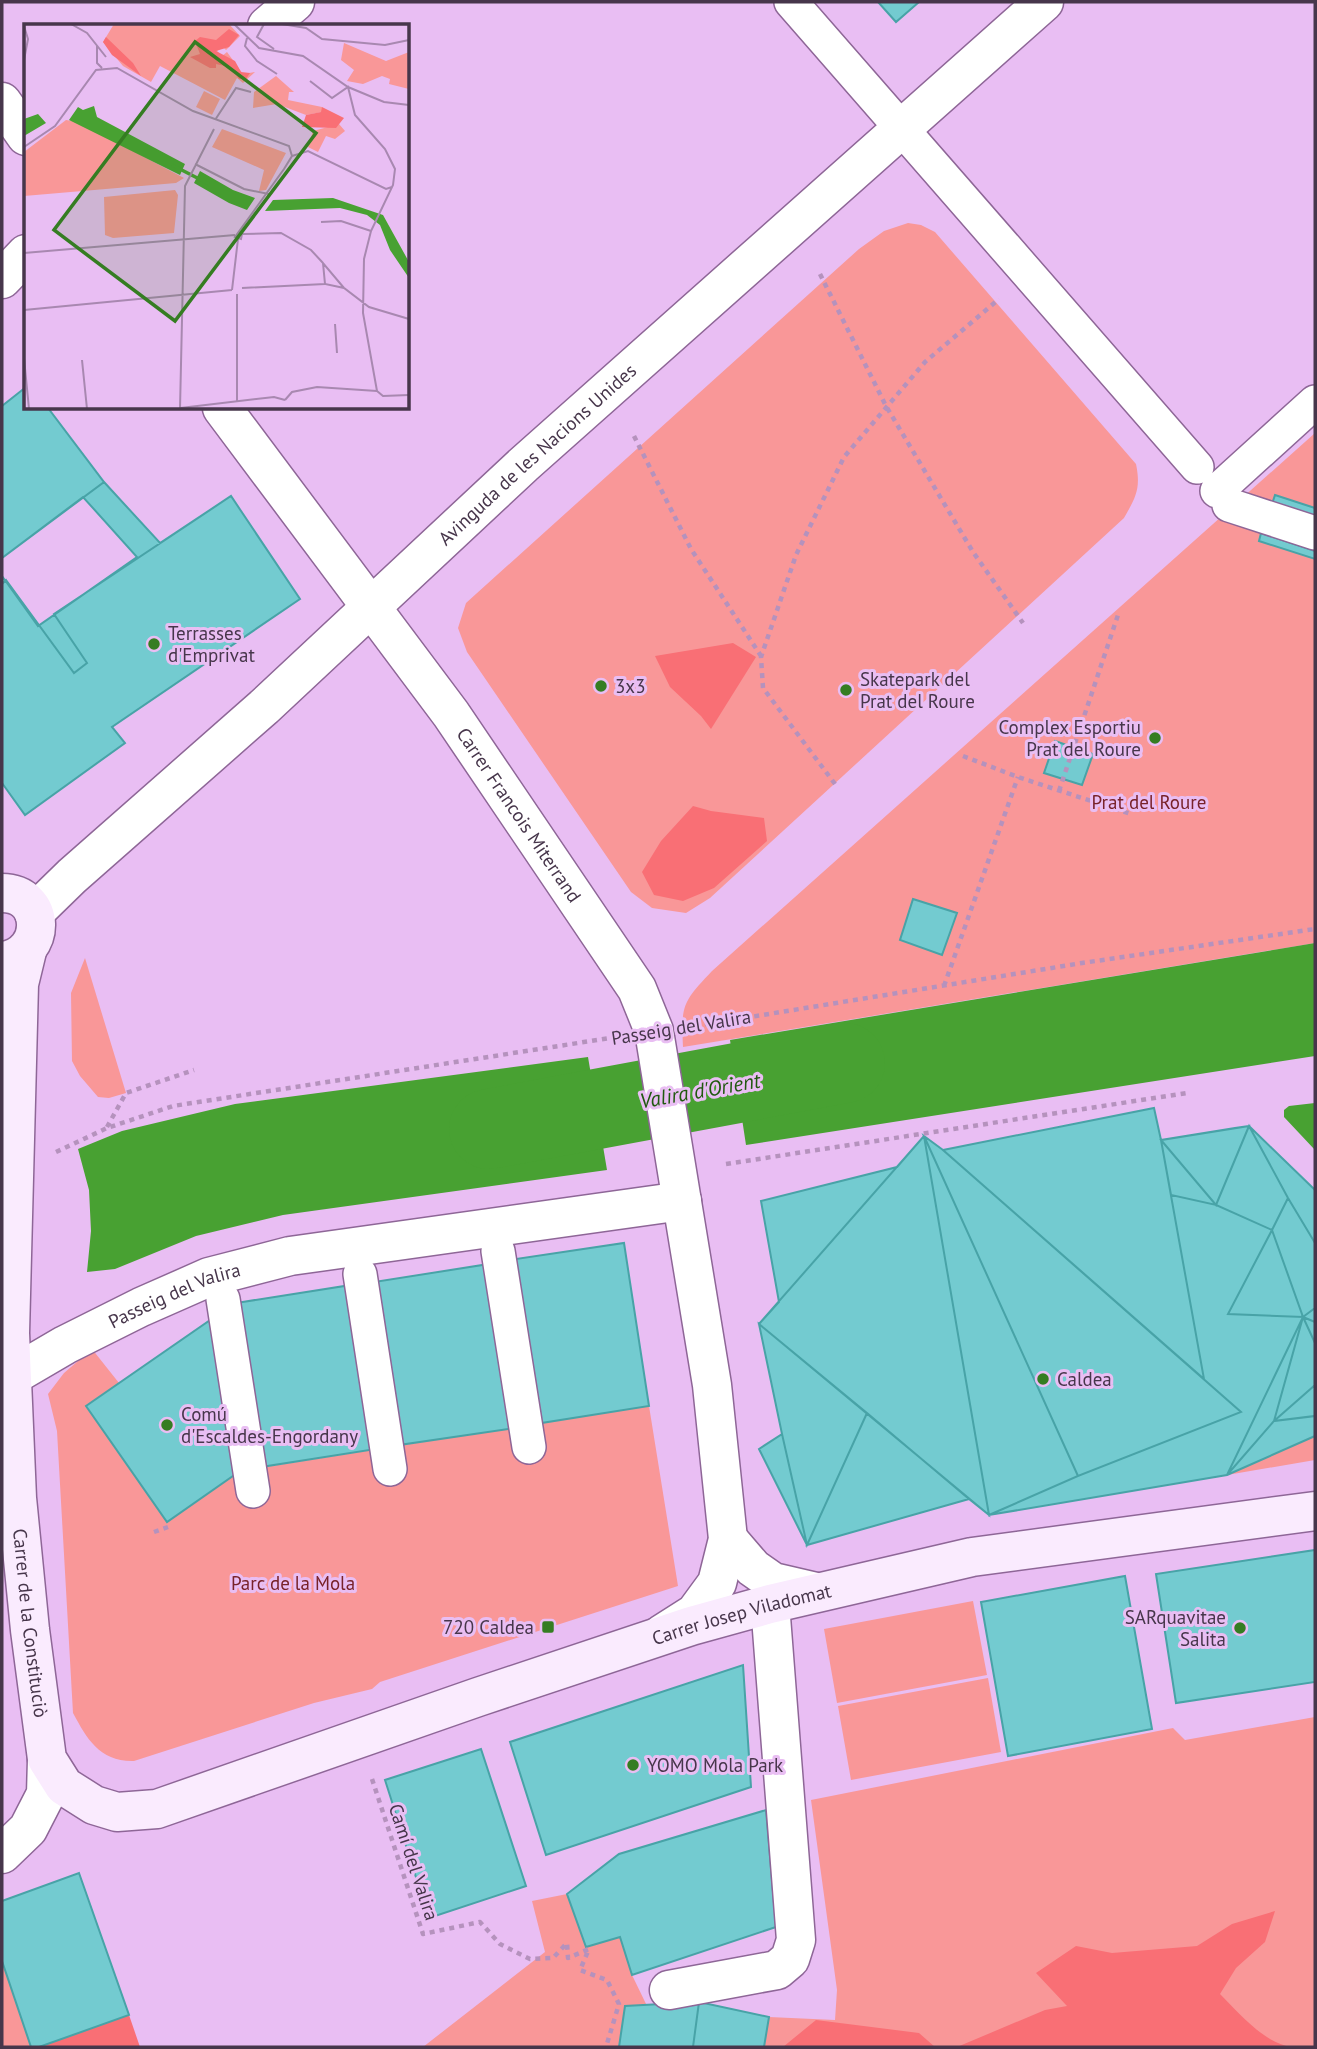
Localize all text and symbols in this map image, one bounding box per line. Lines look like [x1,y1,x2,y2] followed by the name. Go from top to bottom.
[24,24,410,410] inset map
[433,358,641,550] street label: Avinguda de les Nacions Unides
[168,621,255,667] place label: Terrasses d'Emprivat
[146,636,162,652] marker: Terrasses d'Emprivat
[860,667,975,713] place label: Skatepark del Prat del Roure
[615,674,646,698] place label: 3x3
[593,678,609,694] marker: 3x3
[838,682,854,698] marker: Skatepark del Prat del Roure
[998,715,1141,761] place label: Complex Esportiu Prat del Roure
[452,723,587,907] street label: Carrer Francois Miterrand
[1147,730,1163,746] marker: Complex Esportiu Prat del Roure
[1092,790,1206,814] park label: Prat del Roure
[609,1004,753,1050] street label: Passeig del Valira
[637,1066,764,1114] water label: Valira d'Orient
[104,1257,243,1333] street label: Passeig del Valira
[1057,1367,1112,1391] place label: Caldea
[1035,1371,1051,1387] marker: Caldea
[181,1402,358,1448] place label: Comú d'Escaldes-Engordany
[159,1417,175,1433] marker: Comú d'Escaldes-Engordany
[8,1527,53,1719] street label: Carrer de la Constituciò
[231,1571,355,1595] park label: Parc de la Mola
[649,1578,834,1650] street label: Carrer Josep Viladomat
[1125,1605,1226,1651] place label: SARquavitae Salita
[443,1615,534,1639] place label: 720 Caldea
[540,1619,556,1635] marker: 720 Caldea
[1232,1620,1248,1636] marker: SARquavitae Salita
[647,1753,783,1777] place label: YOMO Mola Park
[625,1757,641,1773] marker: YOMO Mola Park
[384,1801,444,1923] street label: Camí del Valira

